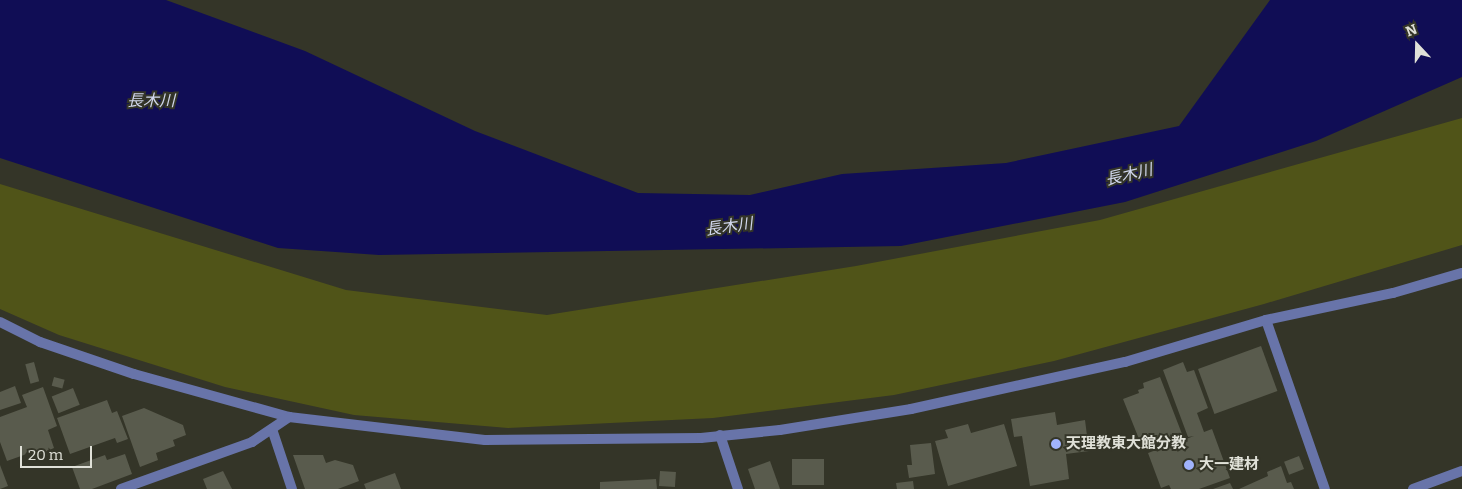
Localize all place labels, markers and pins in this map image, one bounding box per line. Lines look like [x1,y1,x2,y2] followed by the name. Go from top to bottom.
[1066,435,1186,453] place label: 天理教東大館分教
[1050,438,1062,450] marker: 天理教東大館分教
[1199,456,1259,474] place label: 大一建材
[1183,459,1195,471] marker: 大一建材

